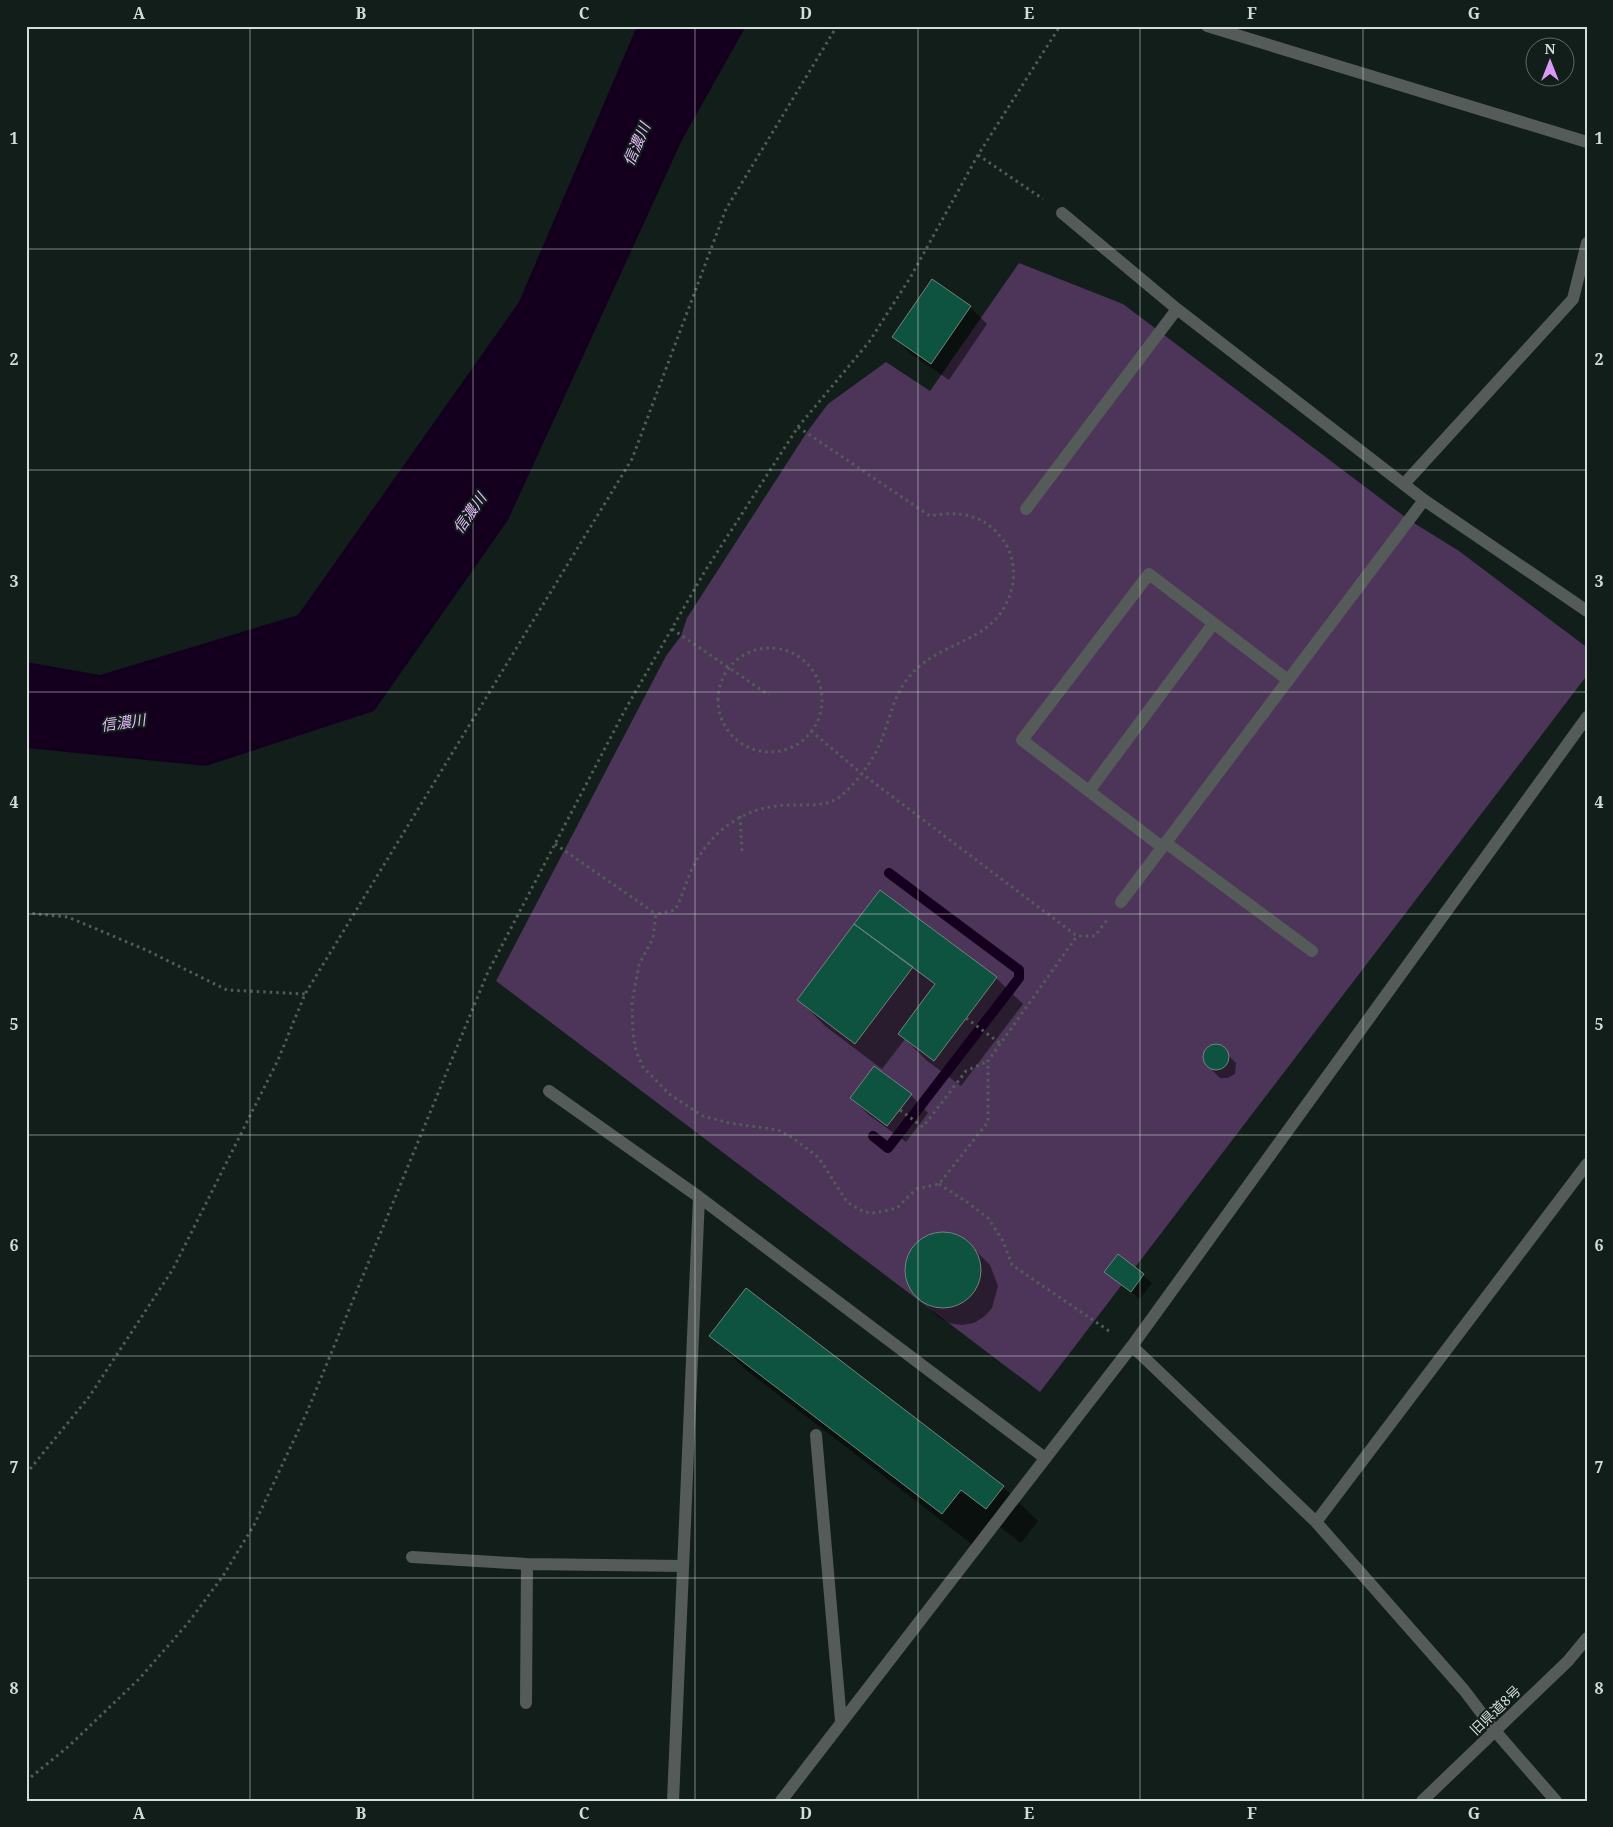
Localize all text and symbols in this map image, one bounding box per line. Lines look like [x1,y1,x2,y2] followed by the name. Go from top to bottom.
[133,2,146,24] text: A
[356,2,367,24] text: B
[579,2,590,24] text: C
[800,2,812,24] text: D
[1024,2,1034,24] text: E
[1247,2,1257,24] text: F
[1468,2,1480,24] text: G
[1526,38,1576,88] north arrow
[1544,39,1556,58] text: N
[618,118,655,169] water label: 信濃川
[9,127,19,149] text: 1
[1594,127,1604,149] text: 1
[9,348,19,370] text: 2
[1594,348,1604,370] text: 2
[448,487,491,537] water label: 信濃川
[9,570,19,592] text: 3
[1594,570,1604,592] text: 3
[99,709,149,735] water label: 信濃川
[9,791,19,813] text: 4
[1594,791,1604,813] text: 4
[9,1013,19,1035] text: 5
[1594,1013,1604,1035] text: 5
[9,1234,19,1256] text: 6
[1594,1234,1604,1256] text: 6
[9,1456,19,1478] text: 7
[1594,1456,1604,1478] text: 7
[9,1677,19,1699] text: 8
[1594,1677,1604,1699] text: 8
[1465,1681,1525,1739] street label: 旧県道8号
[133,1802,146,1824] text: A
[356,1802,367,1824] text: B
[579,1802,590,1824] text: C
[800,1802,812,1824] text: D
[1024,1802,1034,1824] text: E
[1247,1802,1257,1824] text: F
[1468,1802,1480,1824] text: G

